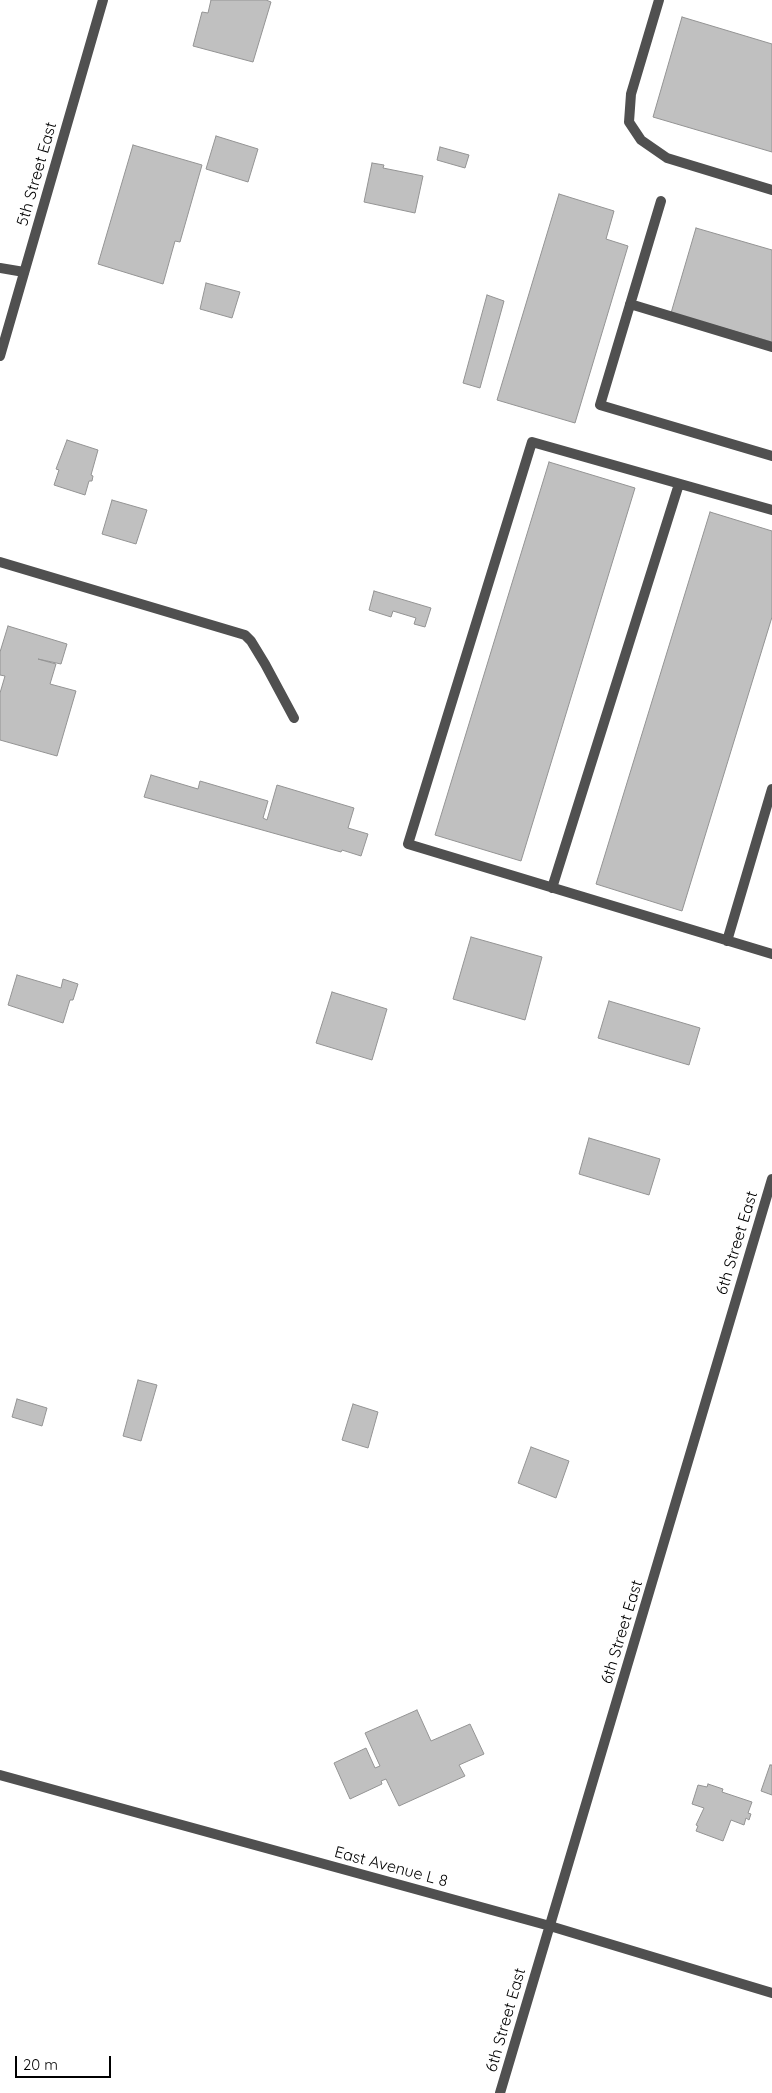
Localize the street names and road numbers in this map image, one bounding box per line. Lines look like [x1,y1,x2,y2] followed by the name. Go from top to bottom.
[13,120,61,228] street label: 5th Street East
[712,1189,762,1297] street label: 6th Street East
[597,1578,647,1686] street label: 6th Street East
[332,1843,450,1891] street label: East Avenue L 8
[482,1966,530,2074] street label: 6th Street East

